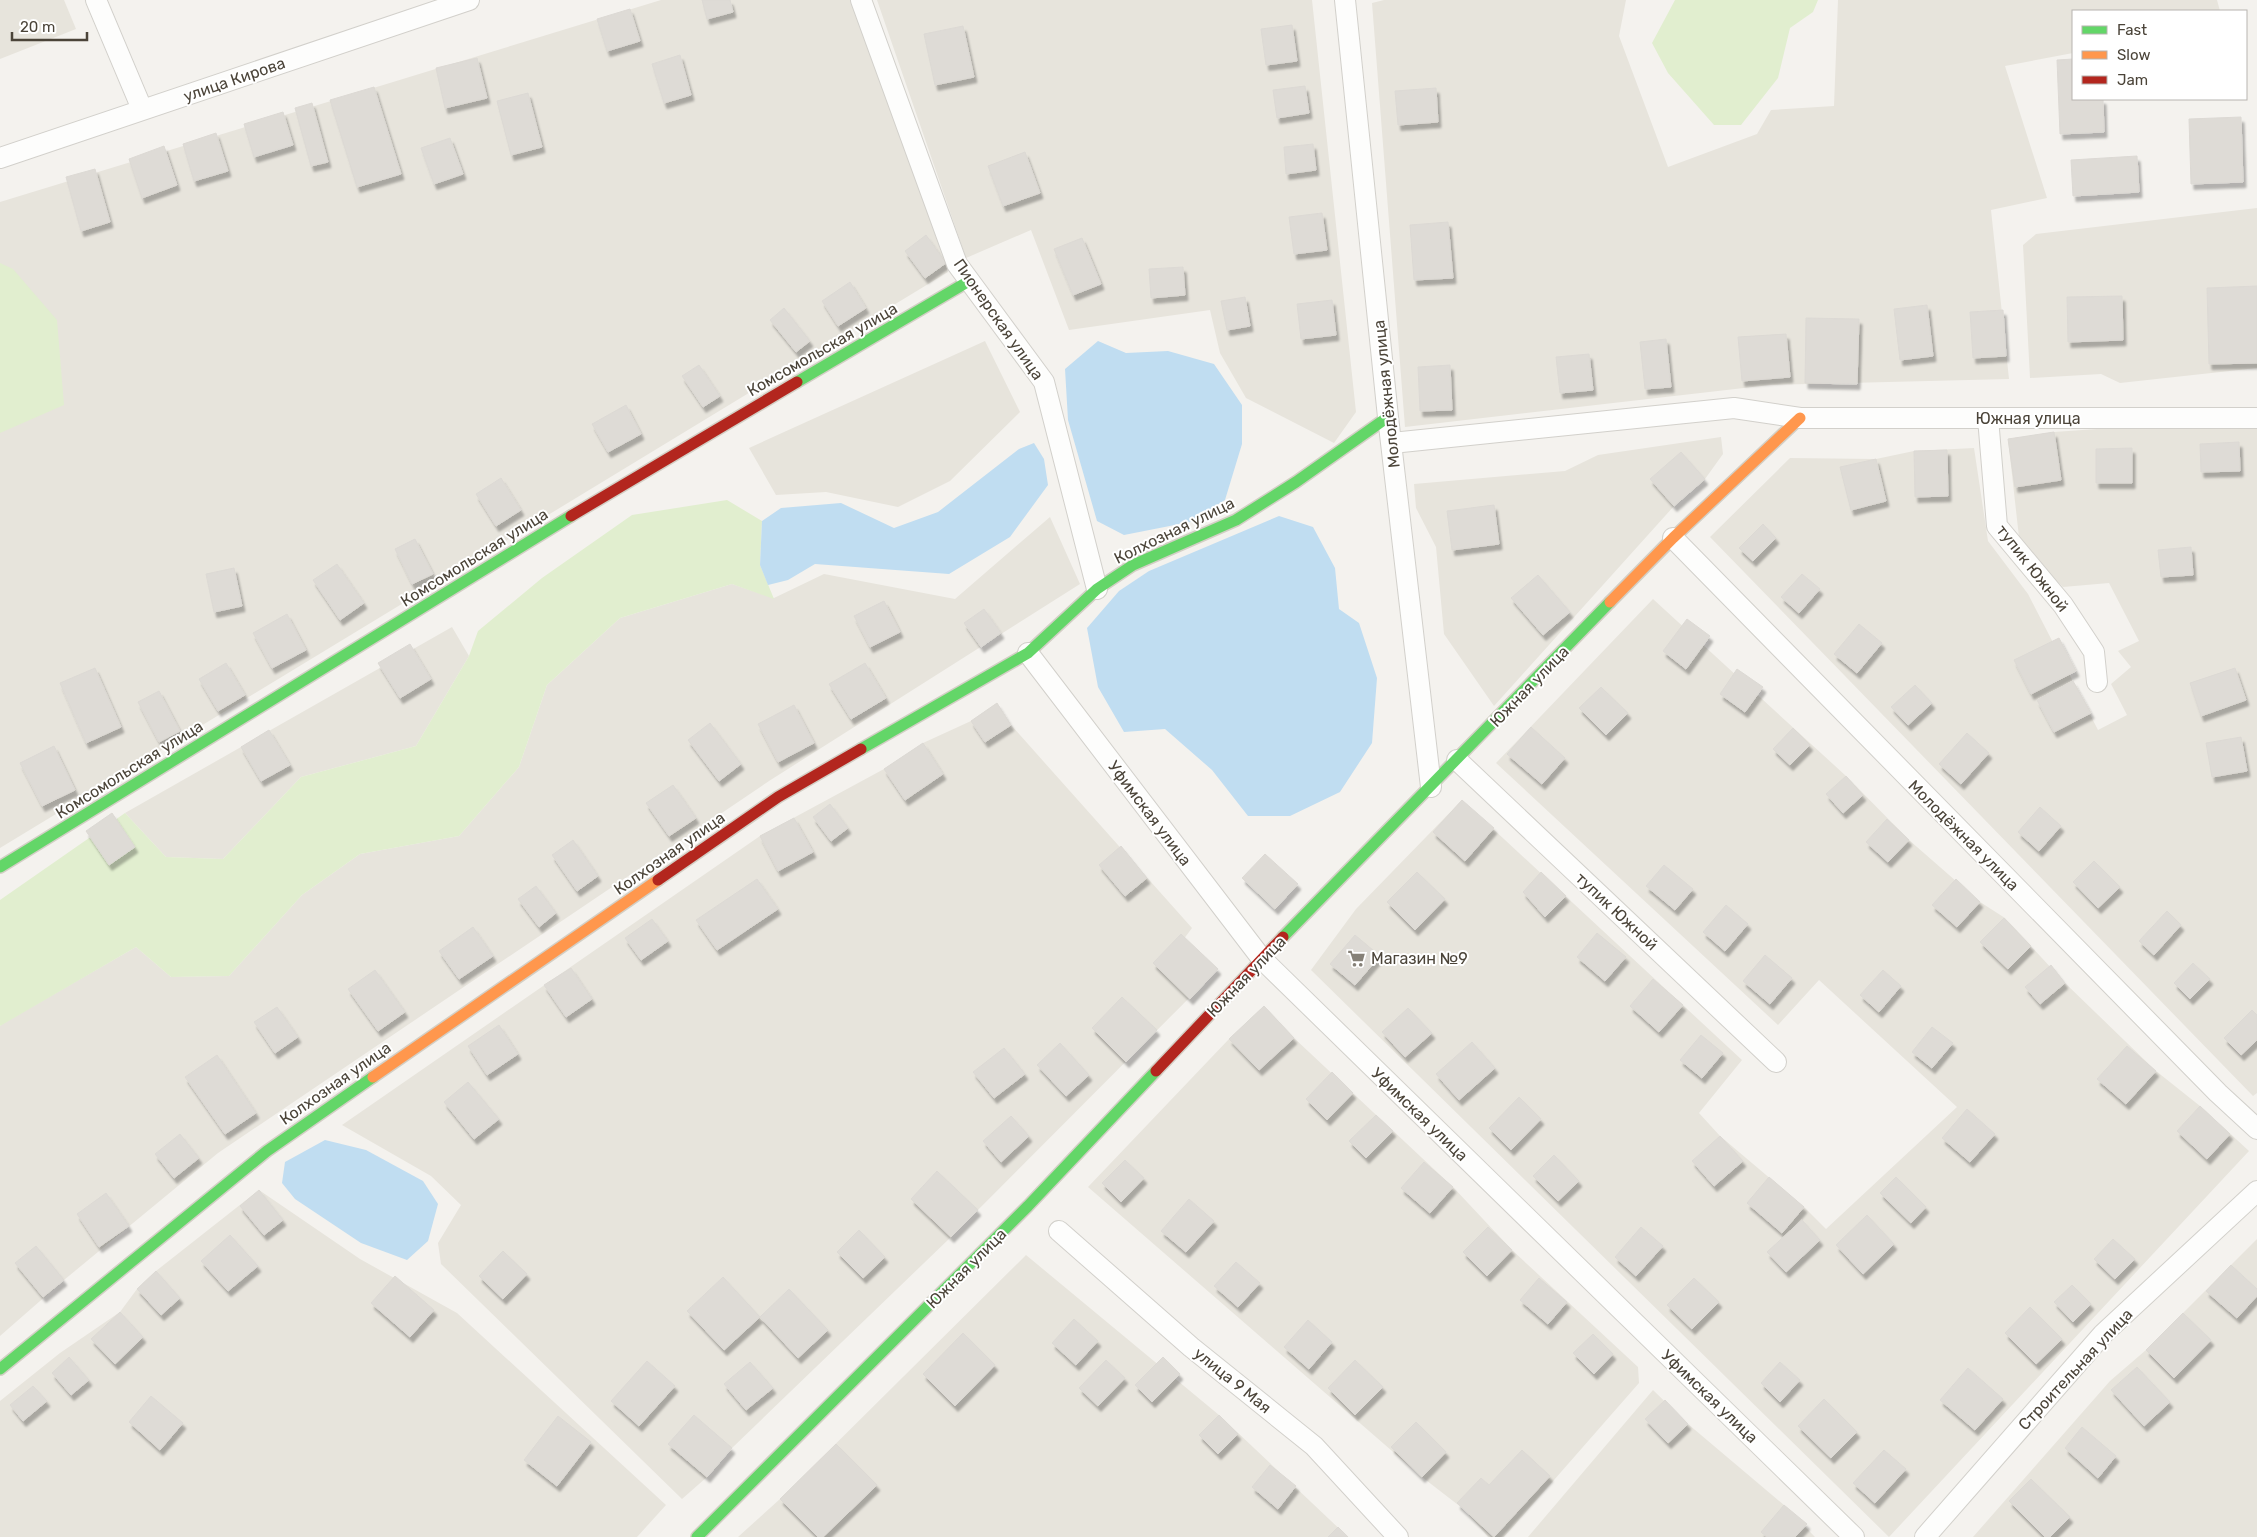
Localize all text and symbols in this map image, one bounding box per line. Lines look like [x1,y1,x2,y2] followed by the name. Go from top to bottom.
[12,10,88,42] scale bar
[2072,10,2247,100] legend
[20,18,55,36] text: 20 m
[2117,21,2147,39] text: Fast
[2117,46,2150,64] text: Slow
[181,53,288,106] street label: улица Кирова
[2117,71,2148,89] text: Jam
[950,255,1048,384] street label: Пионерская улица
[744,299,901,400] street label: Комсомольская улица
[1369,319,1404,469] street label: Молодёжная улица
[1975,409,2081,428] street label: Южная улица
[1111,493,1237,568] street label: Колхозная улица
[397,504,551,611] street label: Комсомольская улица
[1993,521,2073,616] street label: тупик Южной
[1486,642,1573,731] street label: Южная улица
[52,716,206,823] street label: Комсомольская улица
[1104,757,1195,870] street label: Уфимская улица
[1904,776,2023,895] street label: Молодёжная улица
[610,808,729,899] street label: Колхозная улица
[1572,868,1662,954] street label: тупик Южной
[1203,932,1290,1021] street label: Южная улица
[1347,948,1367,968] supermarket icon: Магазин №9
[1371,949,1468,968] place label: Магазин №9
[276,1038,395,1129] street label: Колхозная улица
[1368,1064,1472,1165] street label: Уфимская улица
[922,1224,1010,1312] street label: Южная улица
[2014,1305,2137,1434] street label: Строительная улица
[1190,1344,1275,1417] street label: улица 9 Мая
[1658,1346,1762,1447] street label: Уфимская улица

